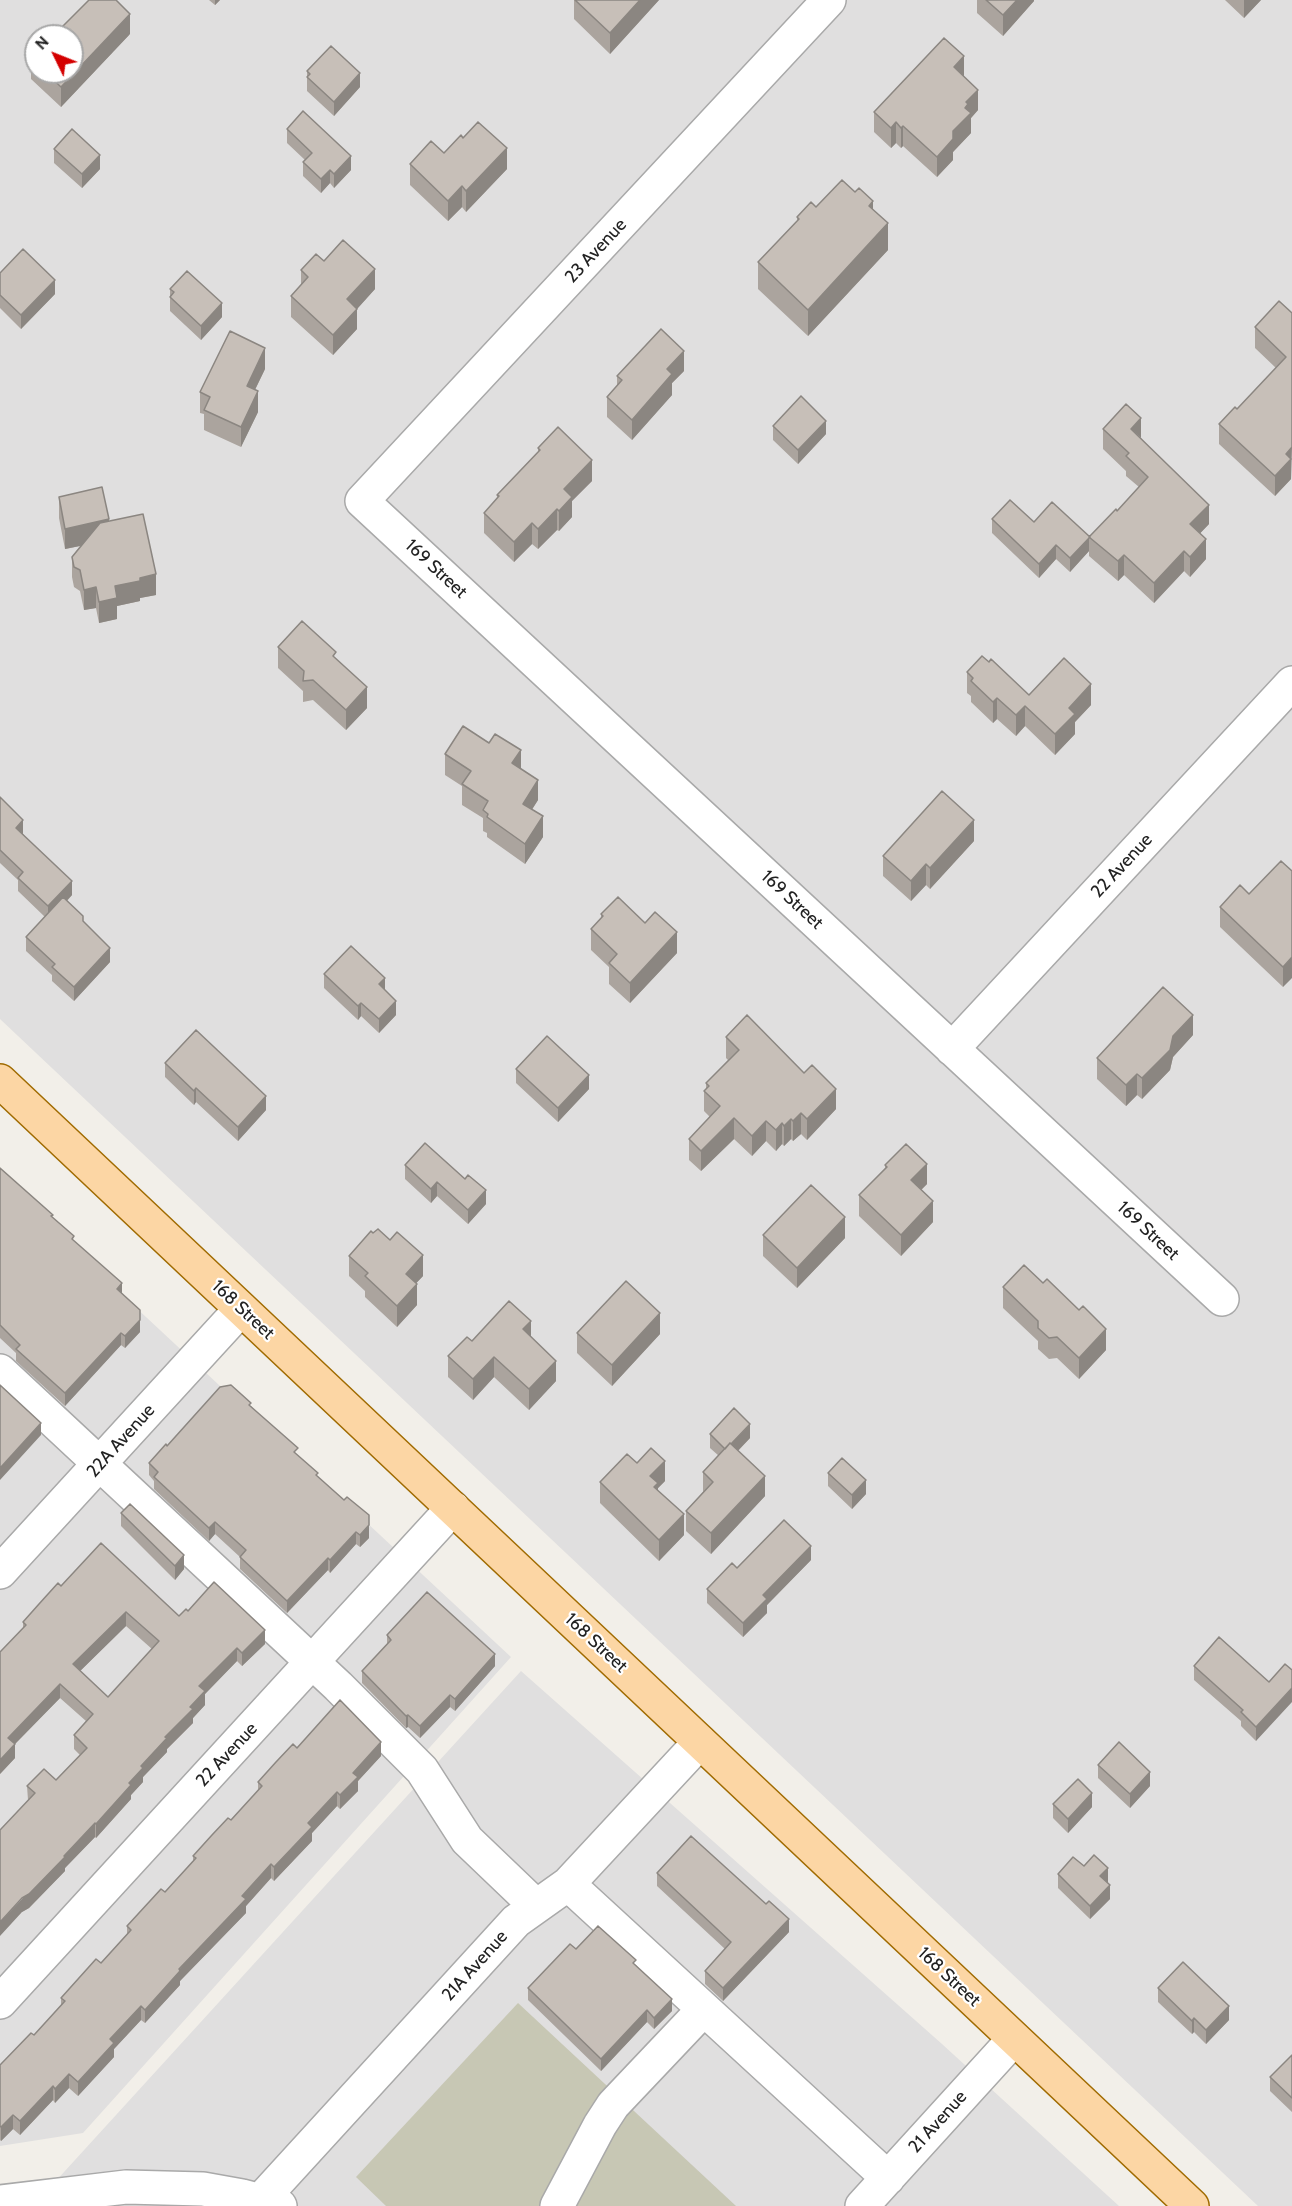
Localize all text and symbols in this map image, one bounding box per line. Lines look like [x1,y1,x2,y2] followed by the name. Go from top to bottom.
[24,24,84,84] north arrow
[31,32,53,53] text: N
[561,214,631,288] street label: 23 Avenue
[401,535,471,603] street label: 169 Street
[1087,829,1157,903] street label: 22 Avenue
[757,866,827,934] street label: 169 Street
[1113,1197,1183,1265] street label: 169 Street
[207,1276,279,1344] street label: 168 Street
[83,1400,159,1482] street label: 22A Avenue
[560,1609,632,1677] street label: 168 Street
[192,1718,262,1792] street label: 22 Avenue
[438,1926,512,2006] street label: 21A Avenue
[913,1943,985,2011] street label: 168 Street
[904,2086,972,2158] street label: 21 Avenue

